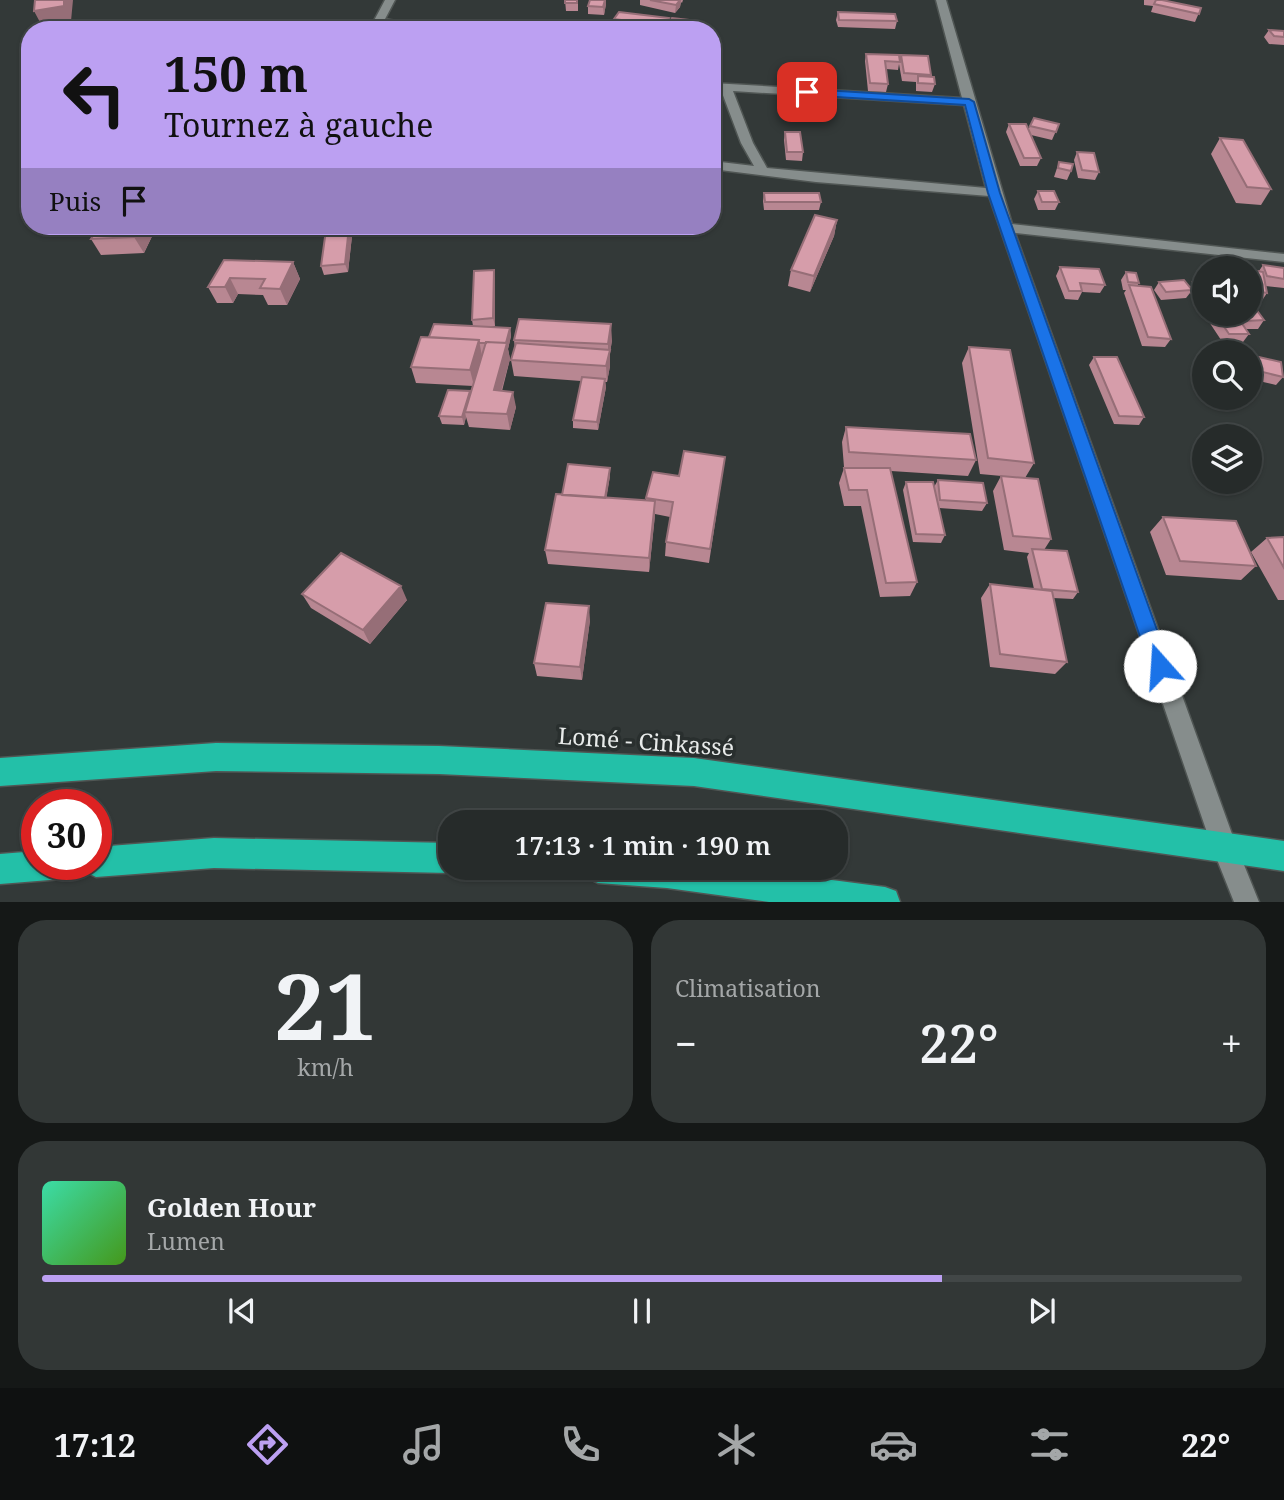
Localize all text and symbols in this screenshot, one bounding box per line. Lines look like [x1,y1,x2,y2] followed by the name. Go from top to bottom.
[164,40,308,106] text: 150 m
[49,49,140,140] icon: left
[777,62,837,122] pin
[788,73,826,111] icon: arrive
[164,103,433,146] text: Tournez à gauche
[115,182,153,220] icon: arrive
[49,183,101,219] text: Puis
[1192,256,1262,494] map controls
[1192,256,1262,326] button: sound
[1192,340,1262,410] button: search
[1192,424,1262,494] button: layers
[1123,629,1197,703] position arrow
[557,719,735,763] street label: Lomé - Cinkassé
[21,789,112,880] speed limit sign: 30
[515,827,771,863] text: 17:13 · 1 min · 190 m
[274,943,377,1067] text: 21
[675,972,821,1004] text: Climatisation
[919,1007,999,1078] text: 22°
[675,1017,697,1069] text: −
[1221,1017,1242,1069] text: +
[297,1051,354,1083] text: km/h
[147,1189,316,1225] text: Golden Hour
[147,1225,225,1257] text: Lumen
[223,1292,261,1330] icon: previous
[623,1292,661,1330] icon: pause
[1023,1292,1061,1330] icon: next
[243,1420,292,1469] icon: directions
[399,1420,448,1469] icon: music
[556,1420,605,1469] icon: phone
[712,1420,761,1469] icon: climate
[869,1420,918,1469] icon: car
[1025,1420,1074,1469] icon: filters
[54,1423,136,1466] text: 17:12
[1181,1423,1230,1466] text: 22°

